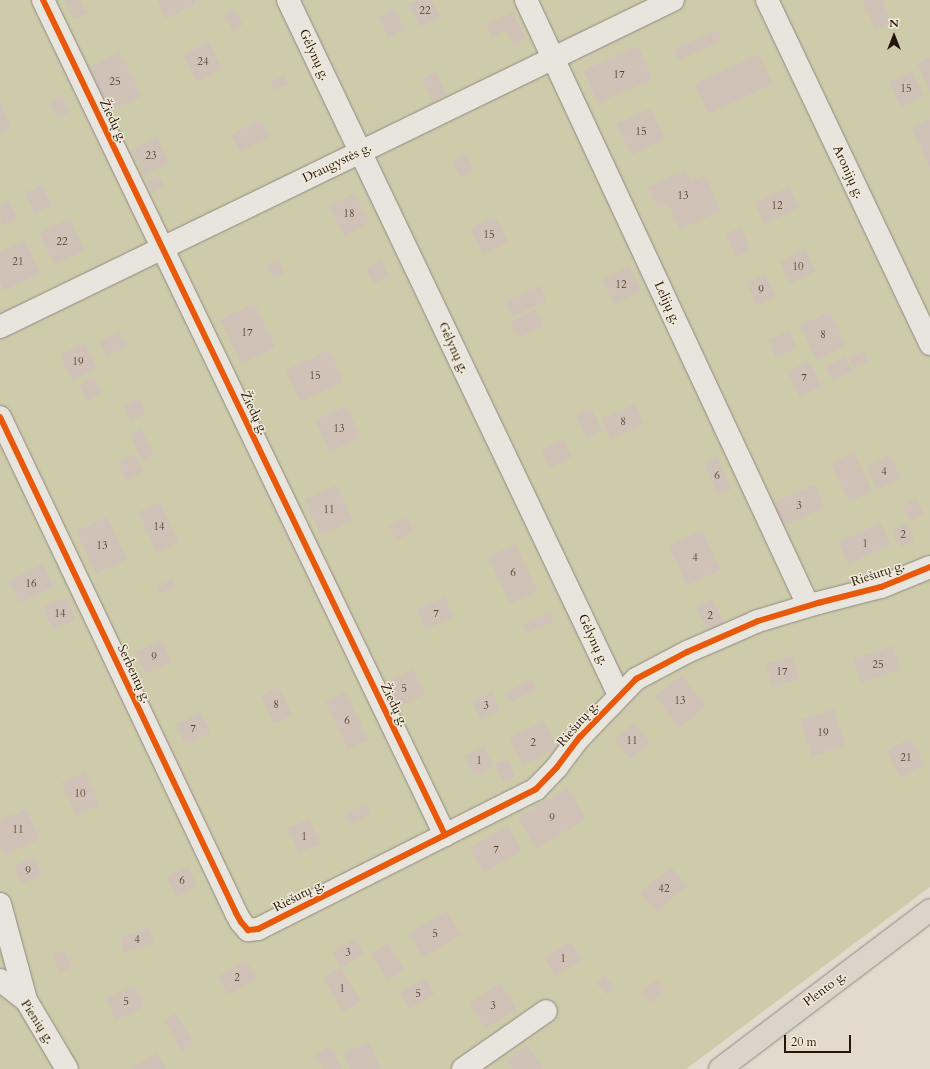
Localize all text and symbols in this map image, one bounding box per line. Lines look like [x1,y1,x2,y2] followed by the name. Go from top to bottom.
[419,4,431,18] house number: 22
[874,16,914,56] north arrow
[889,16,899,31] text: N
[295,27,333,83] street label: Gėlynų g.
[197,55,209,69] house number: 24
[613,68,625,82] house number: 17
[109,75,121,89] house number: 25
[900,82,912,96] house number: 15
[96,96,130,146] street label: Žiedų g.
[635,125,647,139] house number: 15
[300,140,374,186] street label: Draugystės g.
[829,143,867,201] street label: Aronijų g.
[145,149,157,163] house number: 23
[677,189,689,203] house number: 13
[771,199,783,213] house number: 12
[343,207,355,221] house number: 18
[483,228,495,242] house number: 15
[56,235,68,249] house number: 22
[12,255,24,269] house number: 21
[792,260,804,274] house number: 10
[615,278,627,292] house number: 12
[650,279,684,327] street label: Lelijų g.
[758,283,764,297] house number: 9
[434,320,472,376] street label: Gėlynų g.
[241,326,253,340] house number: 17
[820,328,826,342] house number: 8
[72,355,84,369] house number: 19
[309,369,321,383] house number: 15
[801,371,807,385] house number: 7
[237,388,271,438] street label: Žiedų g.
[620,415,626,429] house number: 8
[333,422,345,436] house number: 13
[881,465,887,479] house number: 4
[714,469,720,483] house number: 6
[796,499,802,513] house number: 3
[323,503,335,517] house number: 11
[153,520,165,534] house number: 14
[900,528,906,542] house number: 2
[862,537,868,551] house number: 1
[96,539,108,553] house number: 13
[692,551,698,565] house number: 4
[849,558,907,590] street label: Riešutų g.
[510,566,516,580] house number: 6
[25,577,37,591] house number: 16
[54,607,66,621] house number: 14
[433,607,439,621] house number: 7
[707,609,713,623] house number: 2
[574,612,612,668] street label: Gėlynų g.
[114,642,154,706] street label: Serbentų g.
[151,650,157,664] house number: 9
[872,658,884,672] house number: 25
[776,665,788,679] house number: 17
[377,680,411,730] street label: Žiedų g.
[401,682,407,696] house number: 5
[674,694,686,708] house number: 13
[273,698,279,712] house number: 8
[554,698,602,750] street label: Riešutų g.
[483,699,489,713] house number: 3
[344,714,350,728] house number: 6
[190,722,196,736] house number: 7
[817,726,829,740] house number: 19
[626,734,638,748] house number: 11
[530,736,536,750] house number: 2
[900,751,912,765] house number: 21
[476,754,482,768] house number: 1
[74,787,86,801] house number: 10
[549,811,555,825] house number: 9
[12,823,24,837] house number: 11
[301,830,307,844] house number: 1
[493,843,499,857] house number: 7
[25,864,31,878] house number: 9
[179,874,185,888] house number: 6
[271,876,327,916] street label: Riešutų g.
[658,882,670,896] house number: 42
[432,927,438,941] house number: 5
[134,933,140,947] house number: 4
[345,946,351,960] house number: 3
[560,952,566,966] house number: 1
[801,968,849,1010] street label: Plento g.
[234,971,240,985] house number: 2
[339,982,345,996] house number: 1
[415,987,421,1001] house number: 5
[123,995,129,1009] house number: 5
[17,997,57,1047] street label: Pienių g.
[490,999,496,1013] house number: 3
[786,1027,853,1053] scale bar
[791,1034,817,1050] text: 20 m

